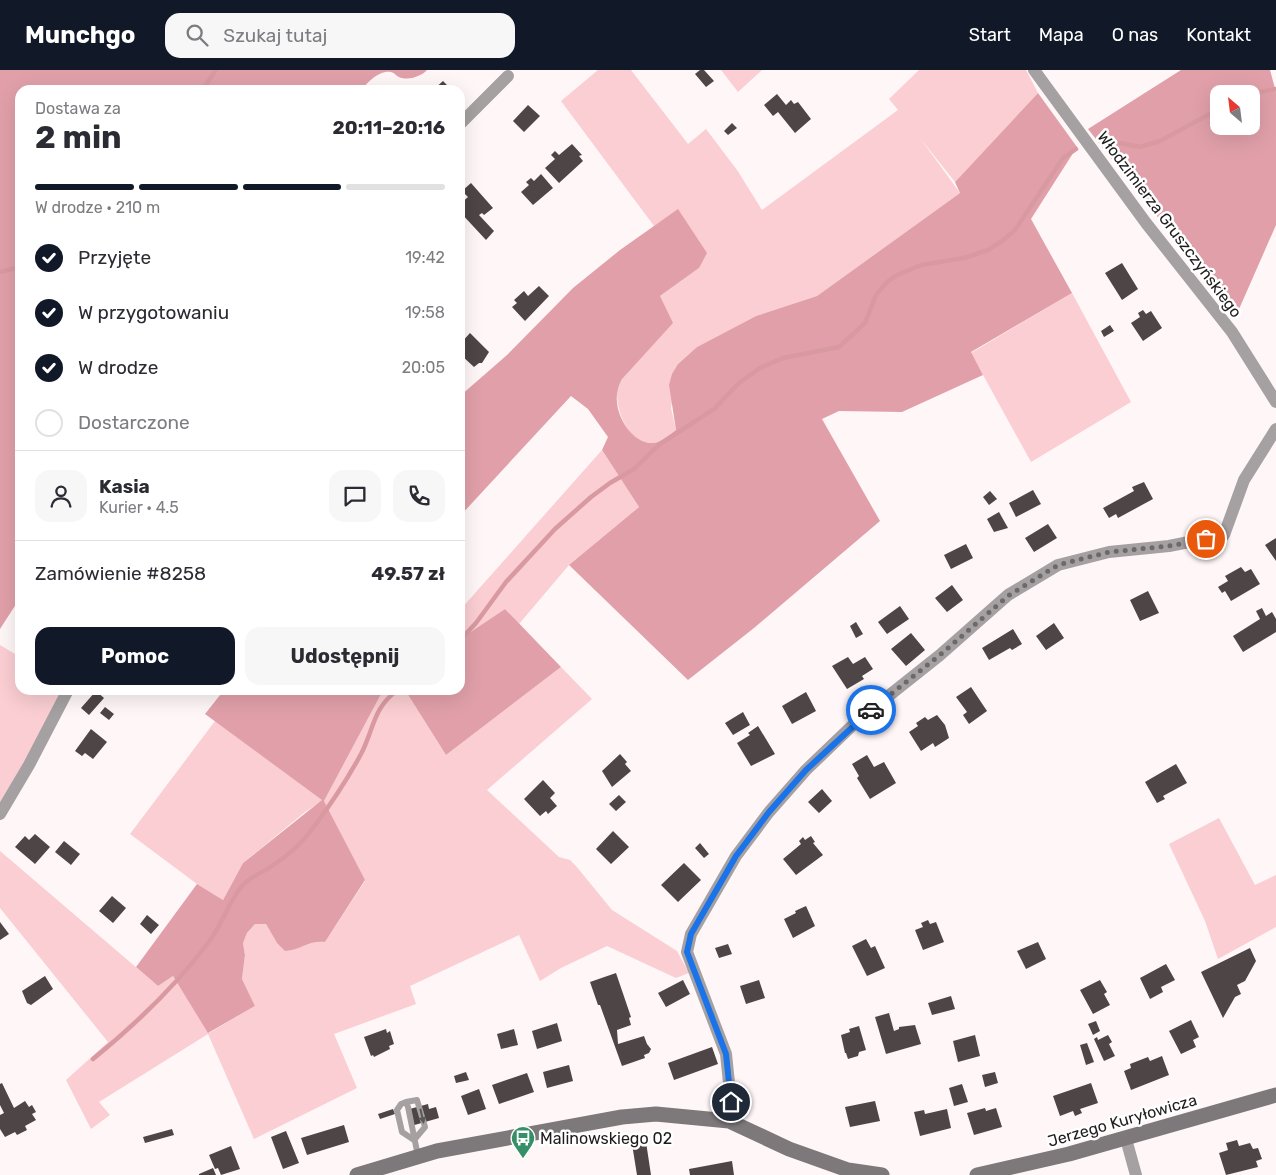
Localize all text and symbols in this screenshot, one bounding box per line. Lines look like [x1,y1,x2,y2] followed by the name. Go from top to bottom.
[165,13,515,58] search box
[25,21,135,49] text: Munchgo
[183,21,211,49] icon: search
[223,24,327,47] text: Szukaj tutaj
[969,24,1011,46] text: Start
[1039,24,1084,46] text: Mapa
[1112,24,1158,46] text: O nas
[1186,24,1251,46] text: Kontakt
[1210,85,1260,135] north arrow
[1210,85,1260,135] map controls
[35,99,121,118] text: Dostawa za
[332,116,445,139] text: 20:11–20:16
[35,118,122,156] text: 2 min
[1093,127,1246,321] street label: Włodzimierza Gruszczyńskiego
[35,198,160,217] text: W drodze · 210 m
[35,244,63,272] icon: check
[78,246,151,269] text: Przyjęte
[405,248,445,267] text: 19:42
[35,299,63,327] icon: check
[78,301,229,324] text: W przygotowaniu
[405,303,445,322] text: 19:58
[35,354,63,382] icon: check
[78,356,158,379] text: W drodze
[402,358,445,377] text: 20:05
[78,411,190,434] text: Dostarczone
[35,470,87,522] button: person
[329,470,381,522] button: chat
[393,470,445,522] button: phone
[99,475,150,498] text: Kasia
[99,498,179,517] text: Kurier · 4.5
[1185,518,1227,560] pin
[1192,525,1220,553] icon: bag
[35,562,206,585] text: Zamówienie #8258
[371,562,445,585] text: 49.57 zł
[35,627,235,685] button: Pomoc
[245,627,445,685] button: Udostępnij
[846,685,896,735] courier
[857,696,885,724] icon: car
[710,1081,752,1123] pin
[717,1088,745,1116] icon: home
[1045,1090,1199,1151] street label: Jerzego Kuryłowicza
[418,1108,426,1123] one-way arrow
[510,1125,536,1159] bus stop icon: Malinowskiego 02
[540,1129,672,1148] place label: Malinowskiego 02

